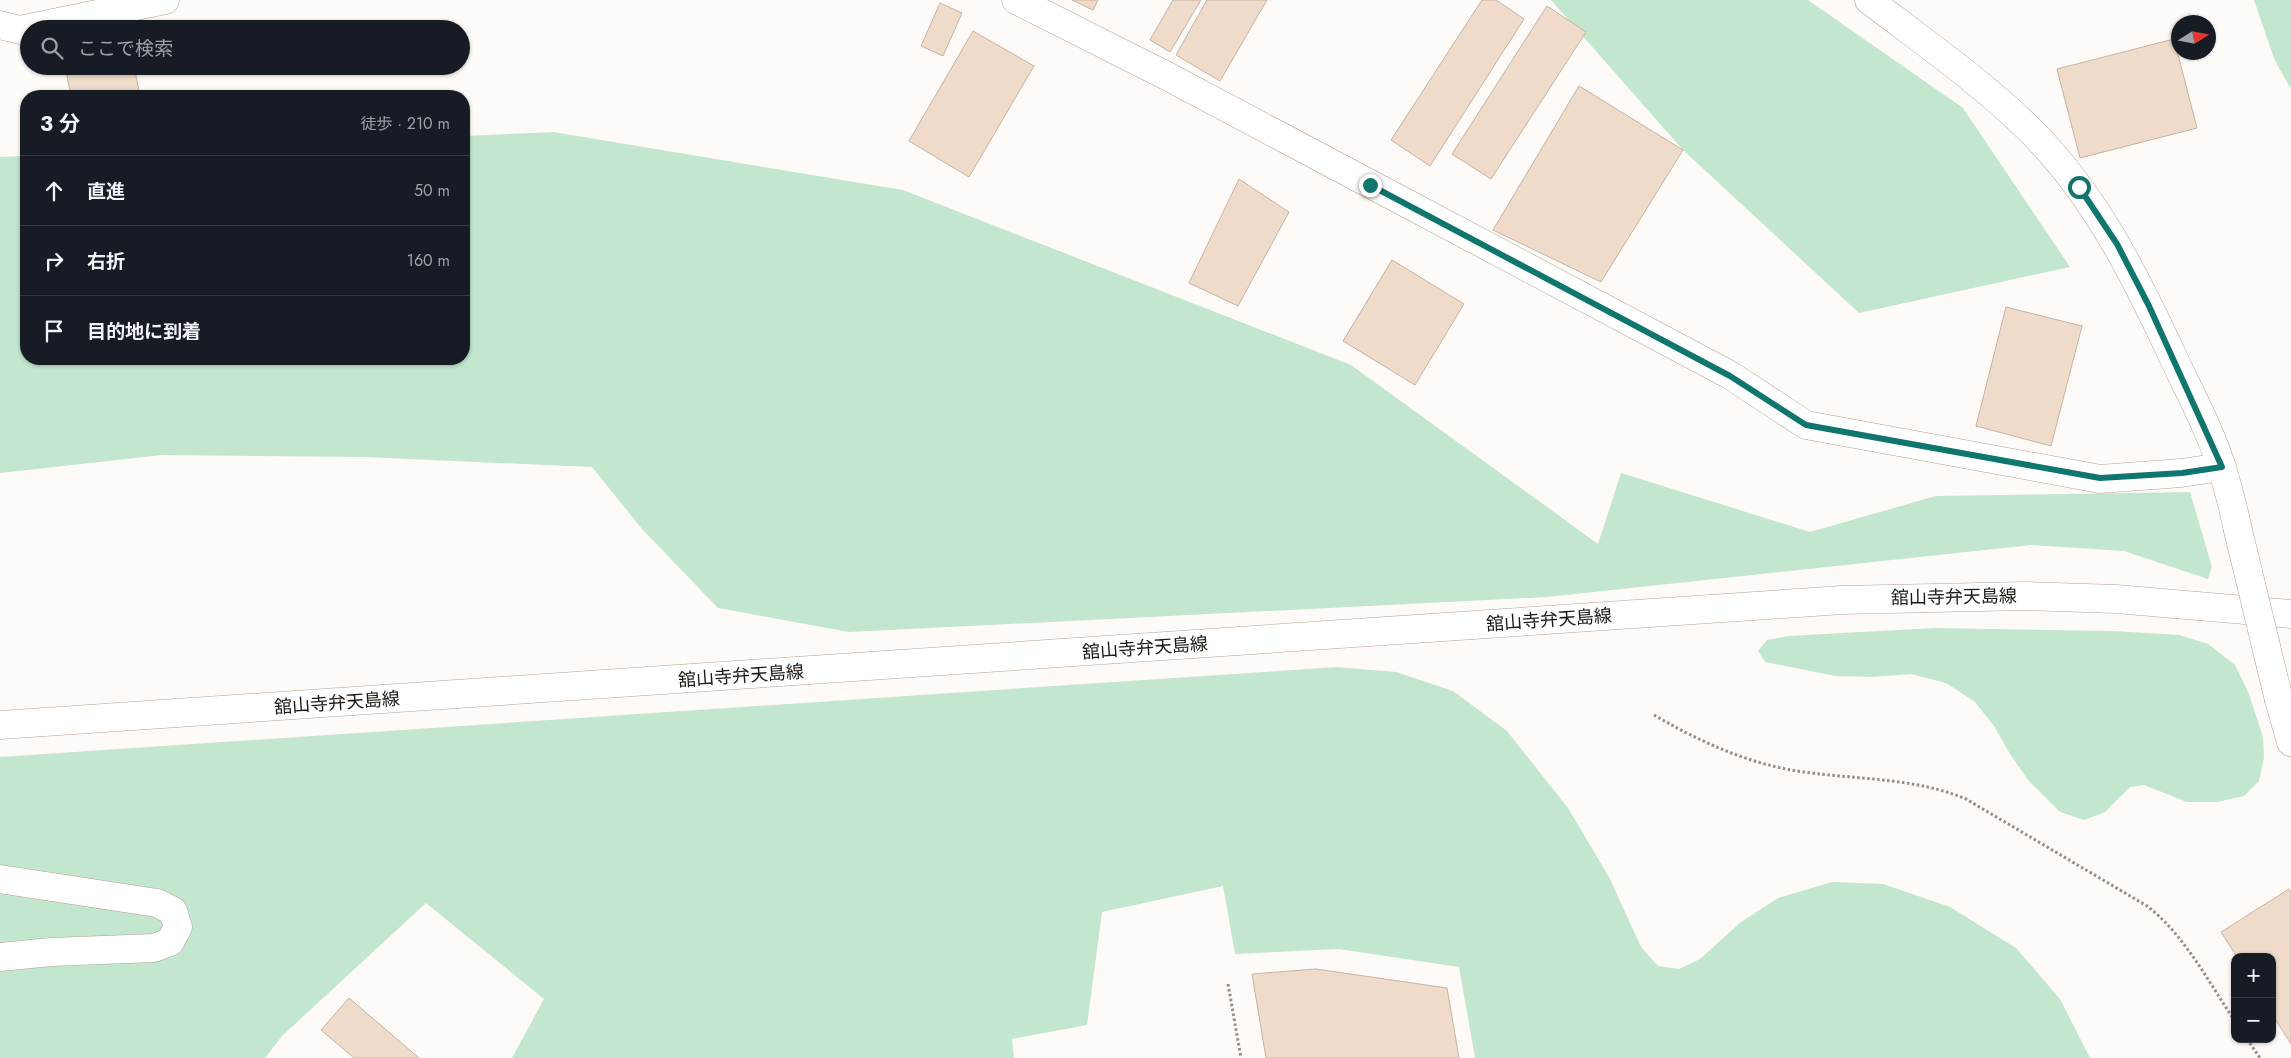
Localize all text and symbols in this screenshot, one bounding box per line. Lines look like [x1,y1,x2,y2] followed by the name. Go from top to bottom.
[2171,15,2216,60] north arrow
[20,20,470,75] search box
[38,34,66,62] icon: search
[78,35,173,62] text: ここで検索
[40,109,80,139] text: 3 分
[360,112,450,135] text: 徒歩 · 210 m
[1359,174,1382,197] route end
[2068,176,2091,199] route start
[40,177,68,205] icon: ahead
[87,178,125,205] text: 直進
[414,179,450,202] text: 50 m
[40,247,68,275] icon: right
[87,248,125,275] text: 右折
[407,249,450,272] text: 160 m
[40,317,68,345] icon: arrive
[87,318,201,345] text: 目的地に到着
[1891,583,2017,611] street label: 舘山寺弁天島線
[1485,603,1613,637] street label: 舘山寺弁天島線
[1081,631,1209,665] street label: 舘山寺弁天島線
[677,659,805,693] street label: 舘山寺弁天島線
[273,686,401,720] street label: 舘山寺弁天島線
[2231,953,2276,1043] map controls
[2231,953,2276,998] button: +
[2231,998,2276,1043] button: −

